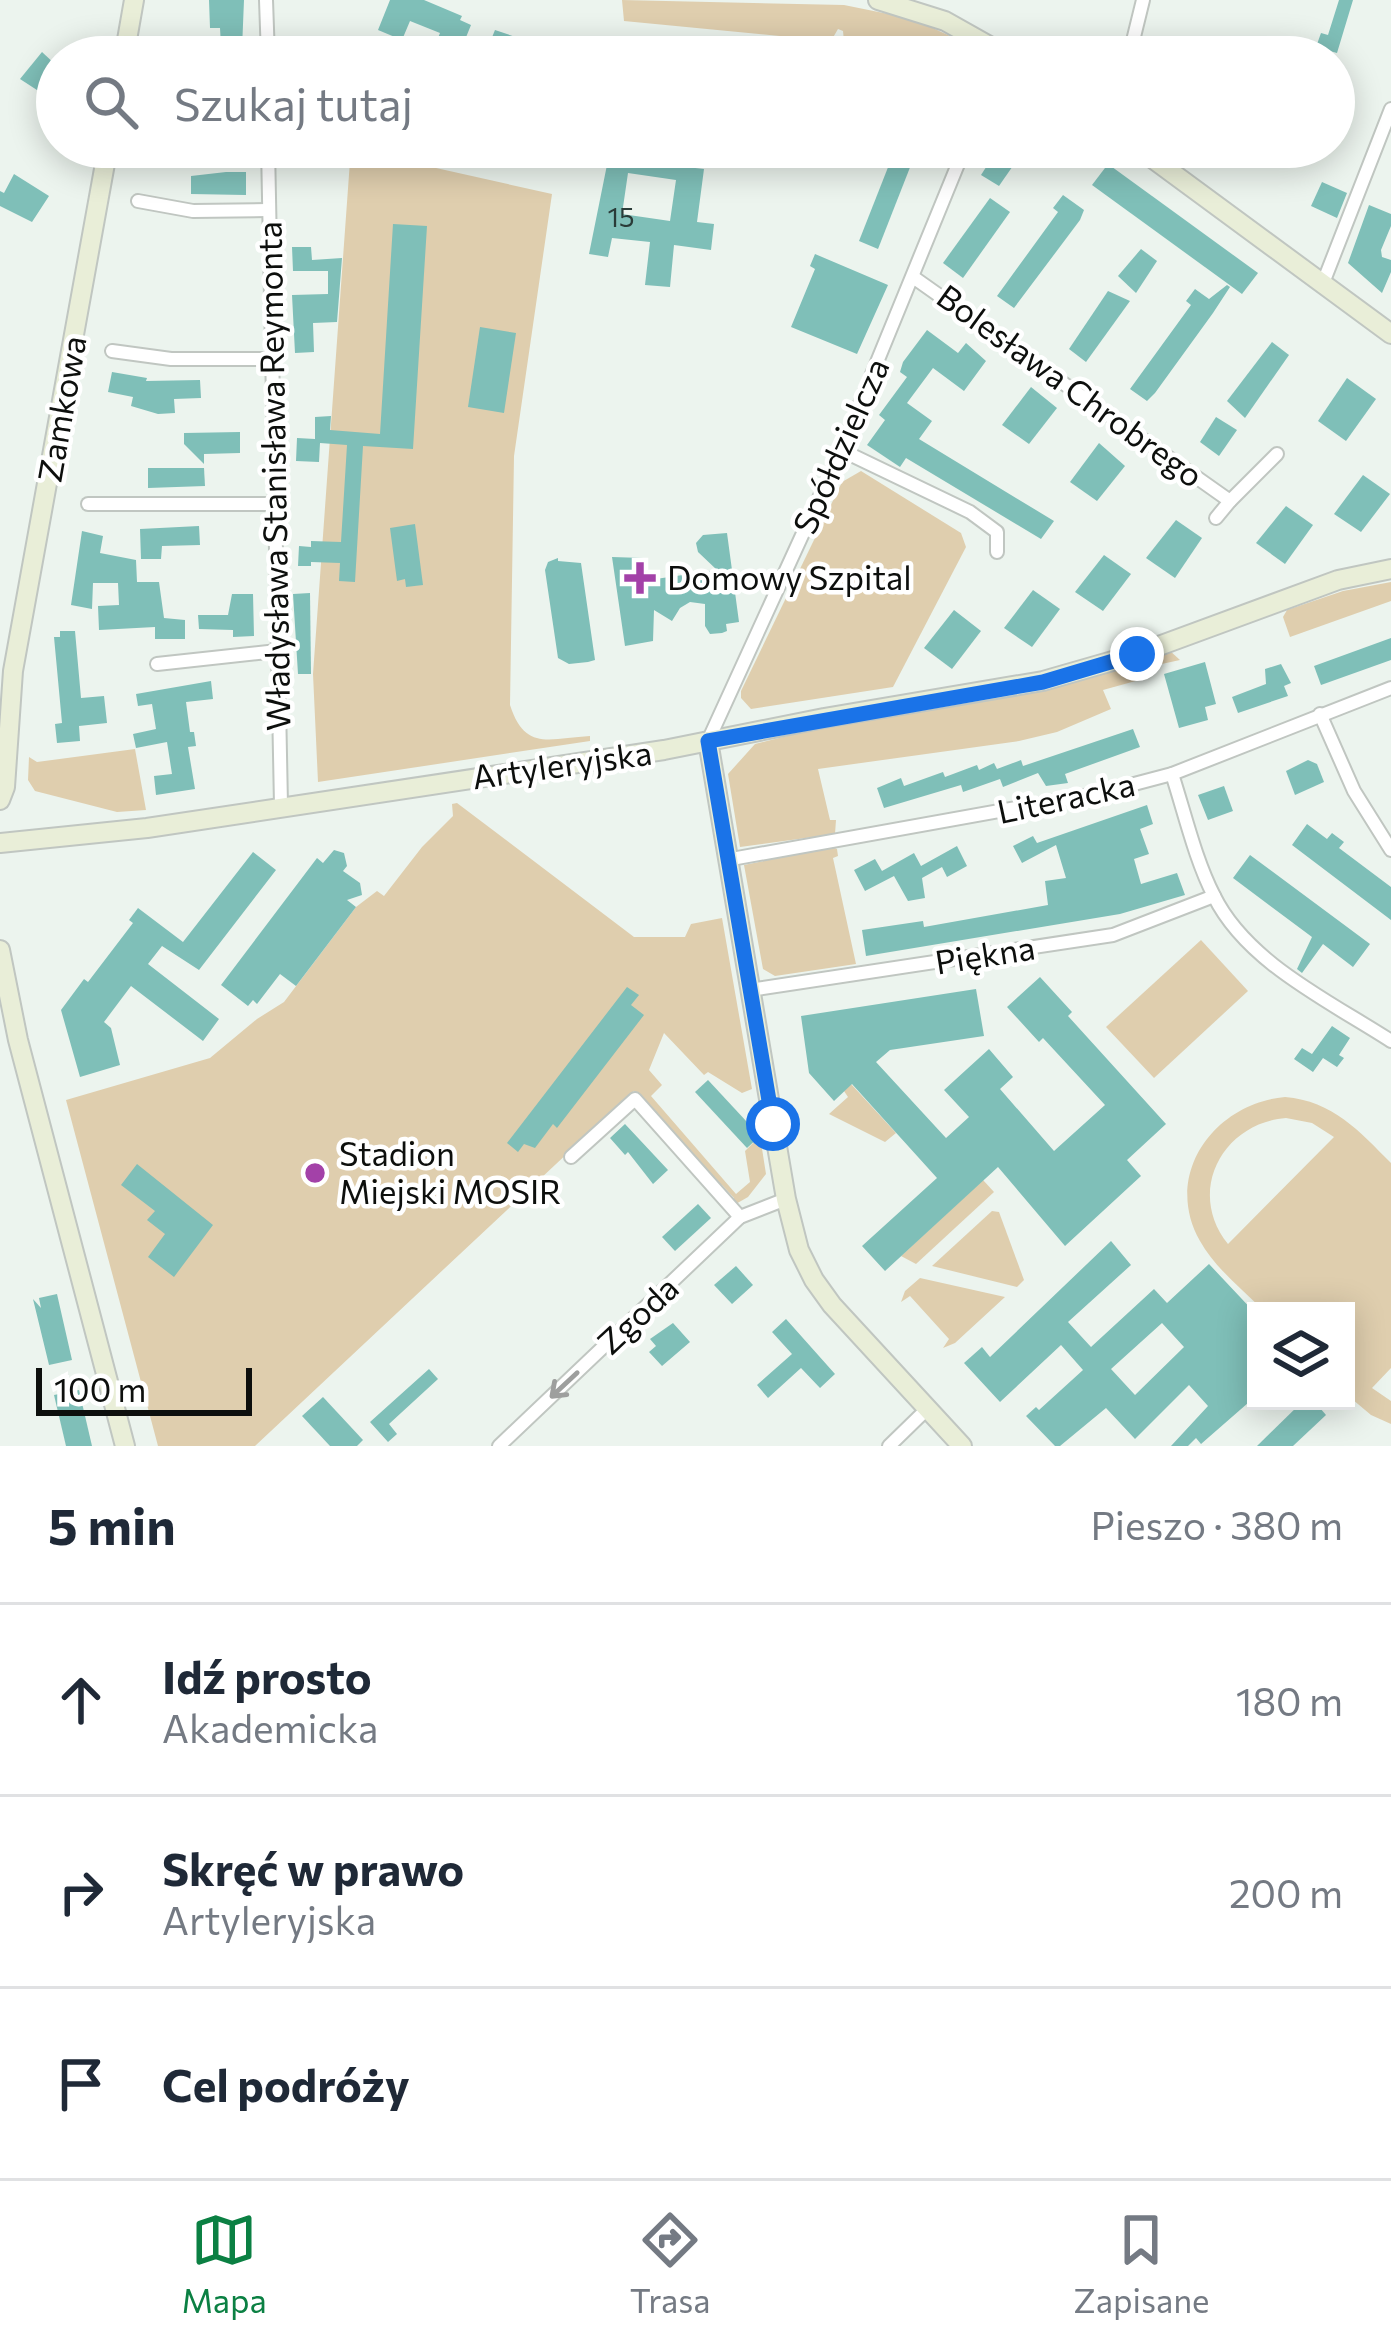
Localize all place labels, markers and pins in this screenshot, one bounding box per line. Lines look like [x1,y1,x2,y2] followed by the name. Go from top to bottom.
[667,556,912,597] place label: Domowy Szpital
[624,562,656,594] marker: Domowy Szpital
[339,1132,561,1211] place label: Stadion Miejski MOSIR
[302,1160,328,1186] marker: Stadion Miejski MOSIR

